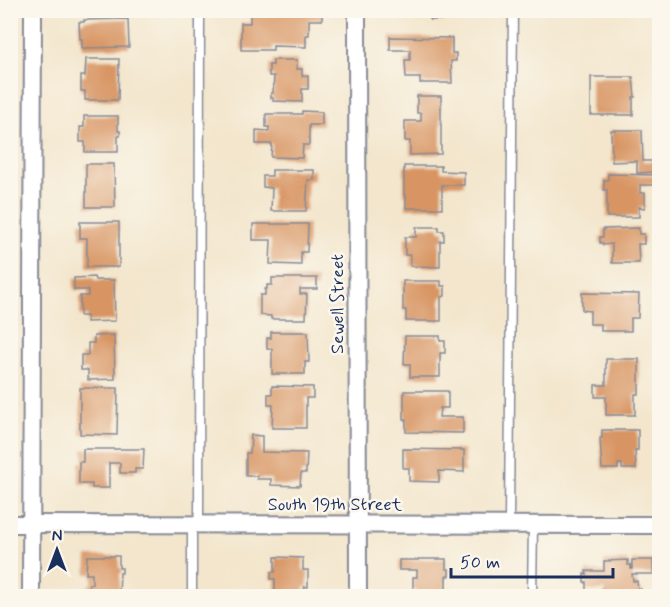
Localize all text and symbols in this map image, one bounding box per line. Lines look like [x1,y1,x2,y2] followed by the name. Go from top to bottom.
[326,254,350,354] street label: Sewell Street
[268,493,403,517] street label: South 19th Street
[27,520,87,580] north arrow
[52,526,62,547] text: N
[451,541,613,579] scale bar
[460,551,500,575] text: 50 m

